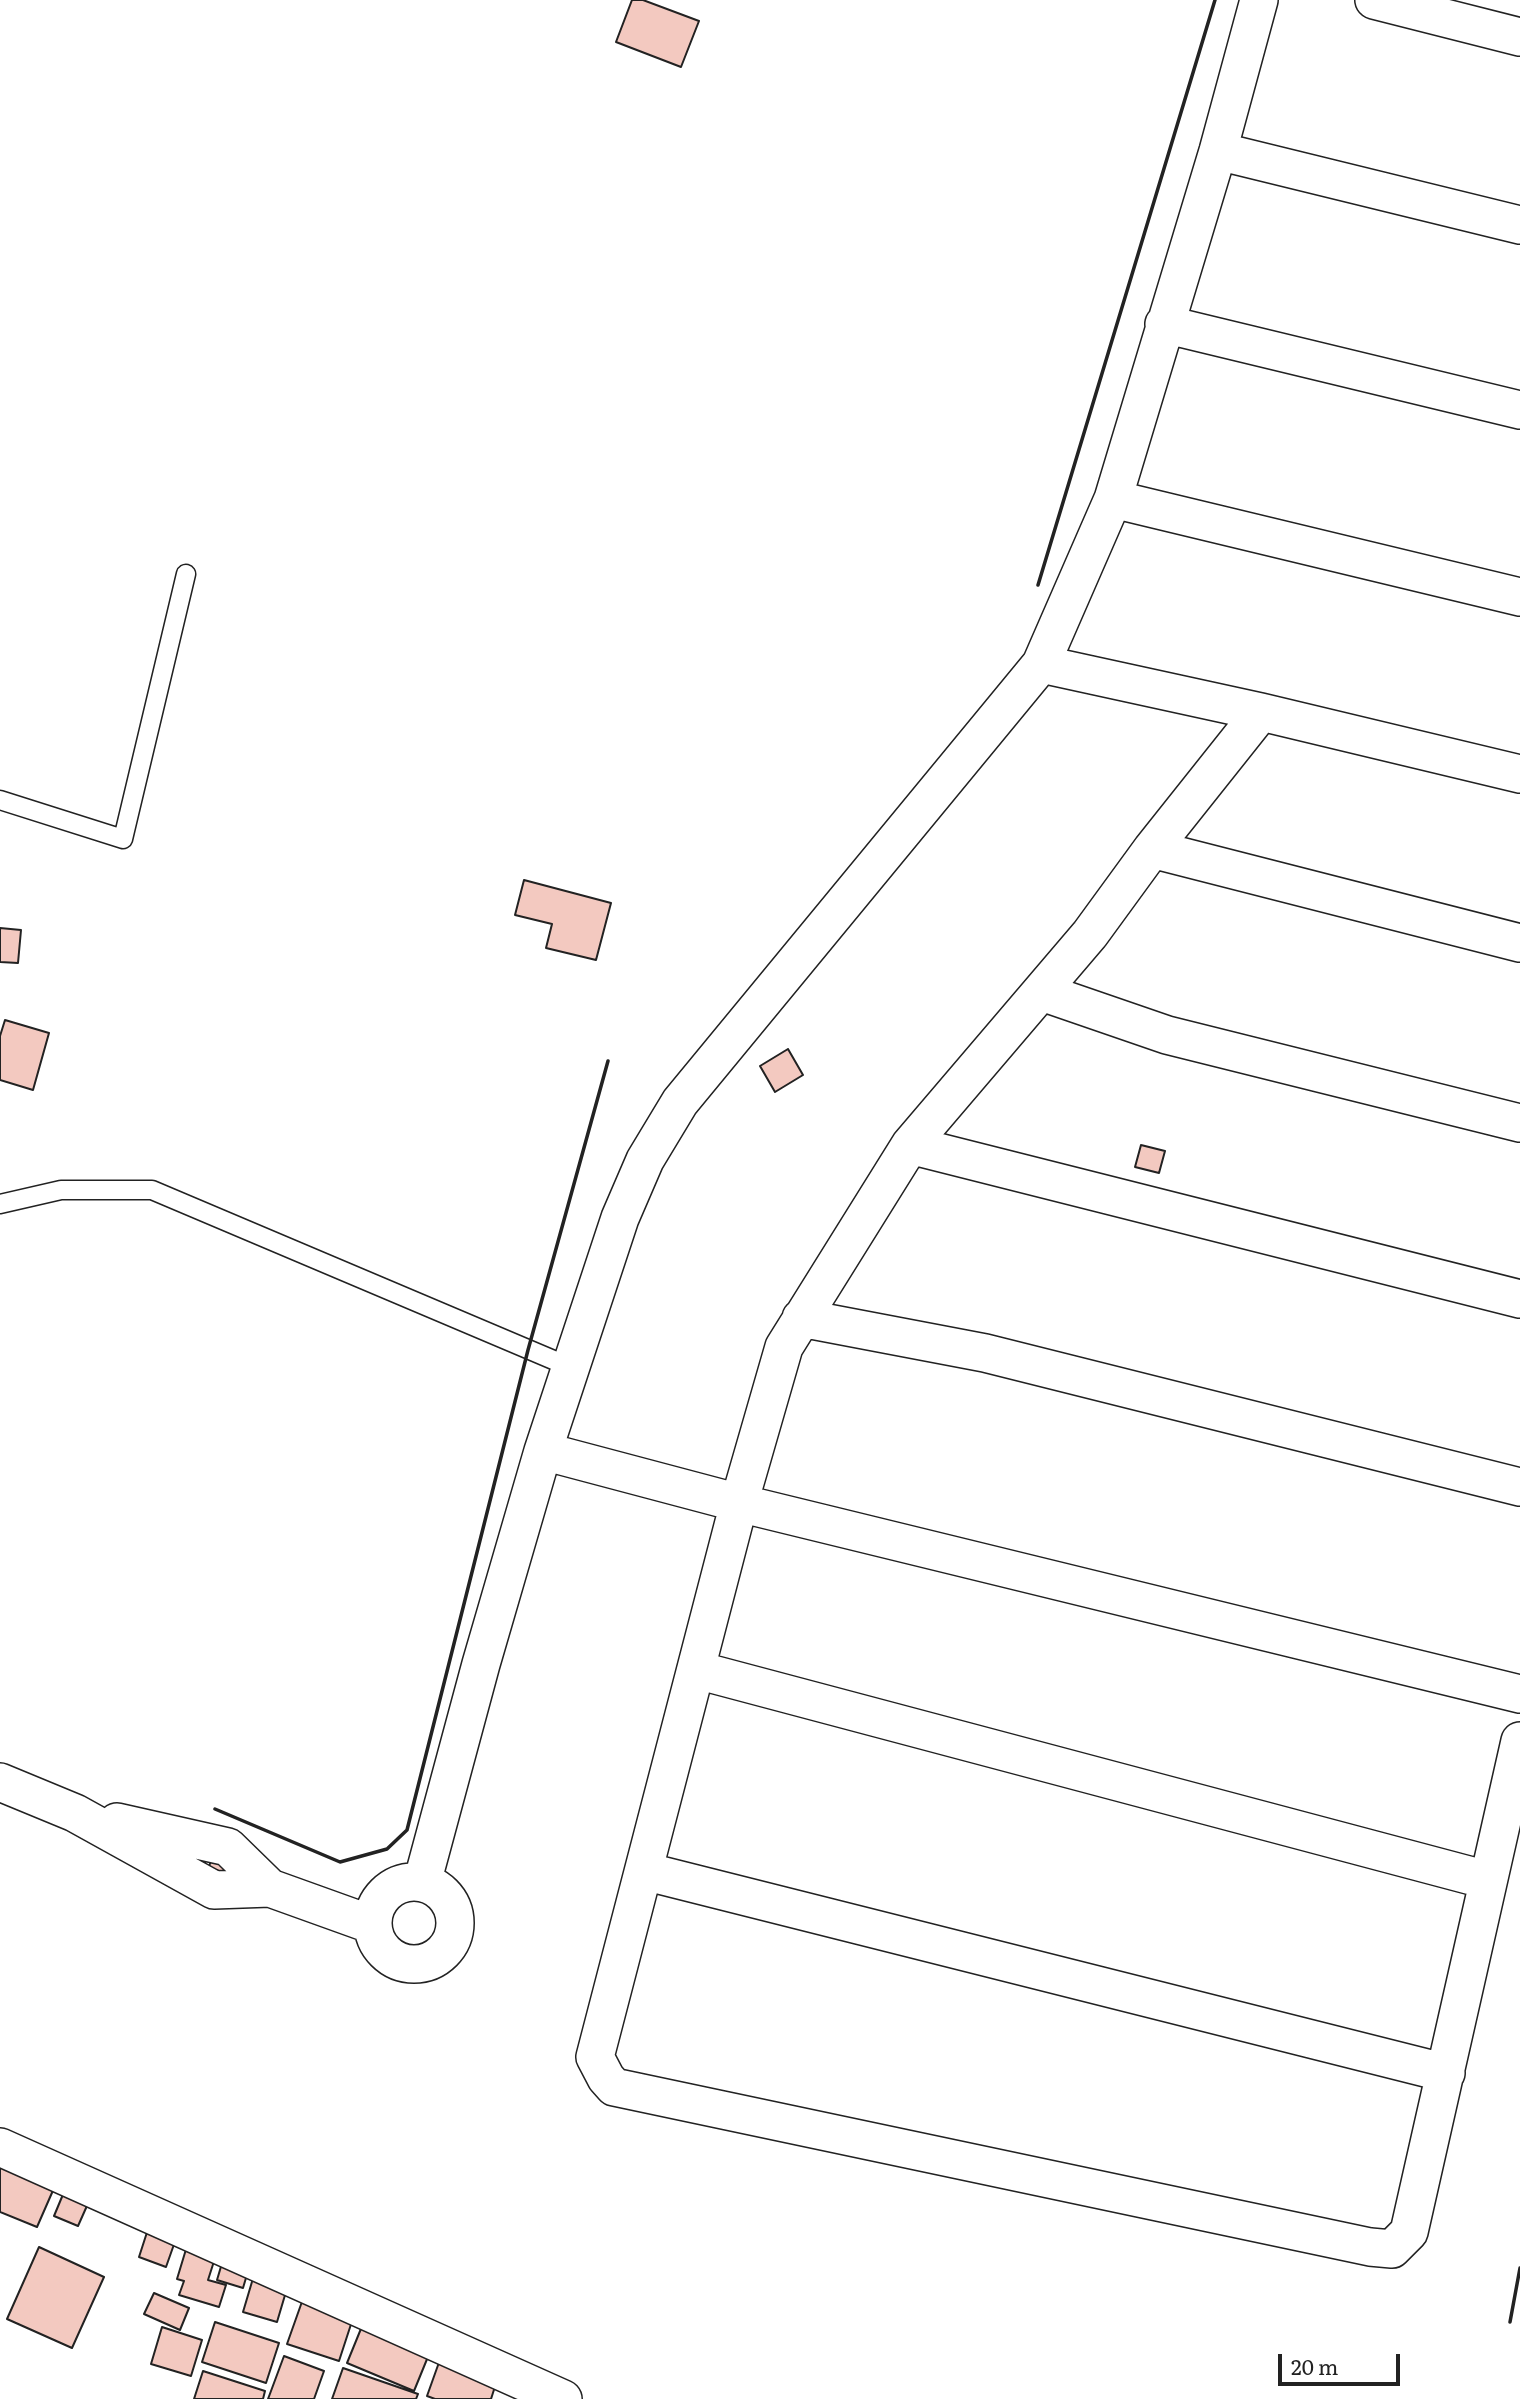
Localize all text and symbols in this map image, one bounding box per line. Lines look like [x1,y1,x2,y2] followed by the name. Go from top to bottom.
[1282,2340,1404,2384] scale bar
[1291,2350,1338,2381] text: 20 m

